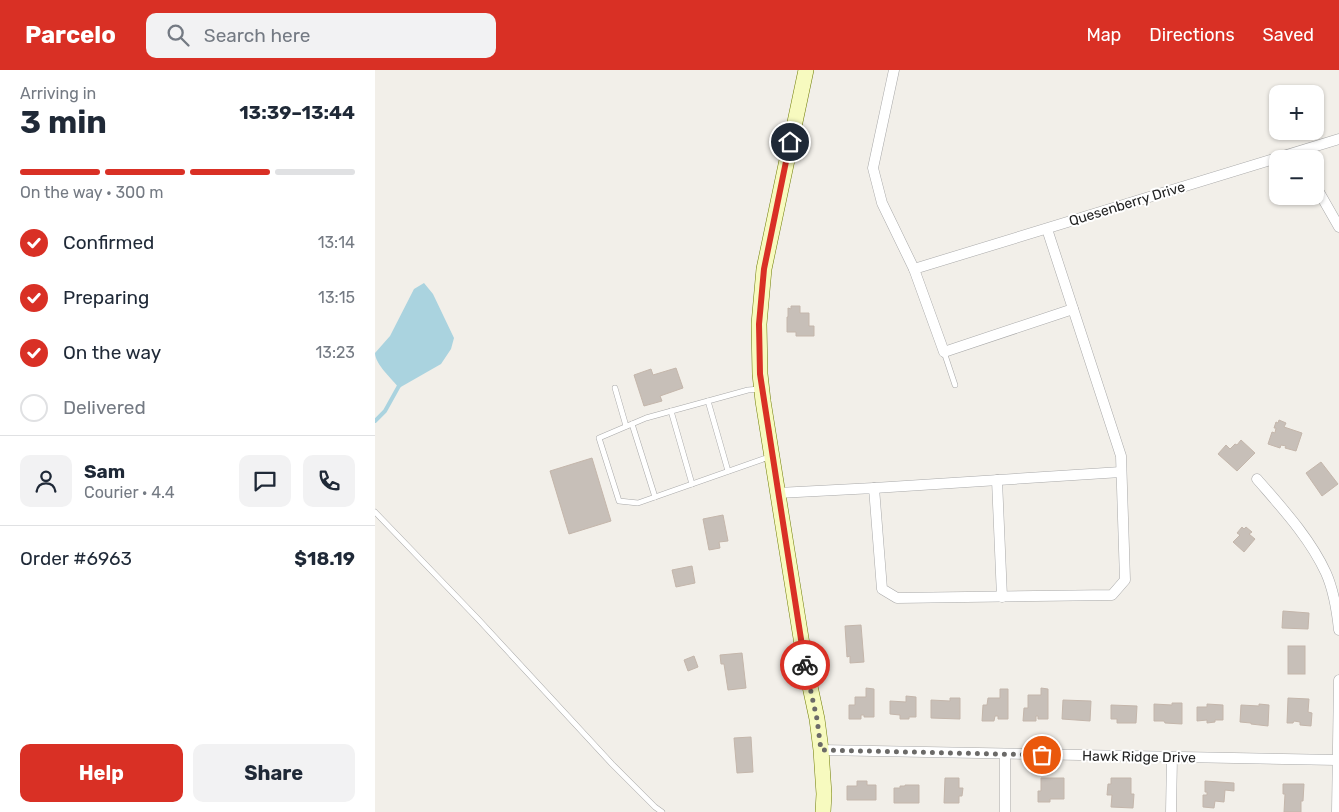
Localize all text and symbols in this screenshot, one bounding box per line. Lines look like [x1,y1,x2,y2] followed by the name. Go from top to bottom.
[146,13,496,58] search box
[25,21,116,49] text: Parcelo
[164,21,192,49] icon: search
[204,24,310,47] text: Search here
[1086,24,1121,46] text: Map
[1149,24,1235,46] text: Directions
[1263,24,1314,46] text: Saved
[20,84,96,103] text: Arriving in
[1269,85,1324,205] map controls
[1269,85,1324,140] button: +
[239,101,355,124] text: 13:39–13:44
[20,103,107,141] text: 3 min
[769,121,811,163] pin
[776,128,804,156] icon: home
[1269,150,1324,205] button: −
[1067,178,1187,230] street label: Quesenberry Drive
[20,183,163,202] text: On the way · 300 m
[20,229,48,257] icon: check
[63,231,154,254] text: Confirmed
[318,233,355,252] text: 13:14
[20,284,48,312] icon: check
[63,286,149,309] text: Preparing
[318,288,355,307] text: 13:15
[20,339,48,367] icon: check
[63,341,161,364] text: On the way
[315,343,355,362] text: 13:23
[63,396,146,419] text: Delivered
[20,455,72,507] button: person
[239,455,291,507] button: chat
[303,455,355,507] button: phone
[84,460,125,483] text: Sam
[84,483,175,502] text: Courier · 4.4
[20,547,132,570] text: Order #6963
[294,547,355,570] text: $18.19
[780,640,830,690] courier
[791,651,819,679] icon: bike
[1021,734,1063,776] pin
[1028,741,1056,769] icon: bag
[20,744,183,802] button: Help
[193,744,355,802] button: Share
[1082,748,1196,766] street label: Hawk Ridge Drive

